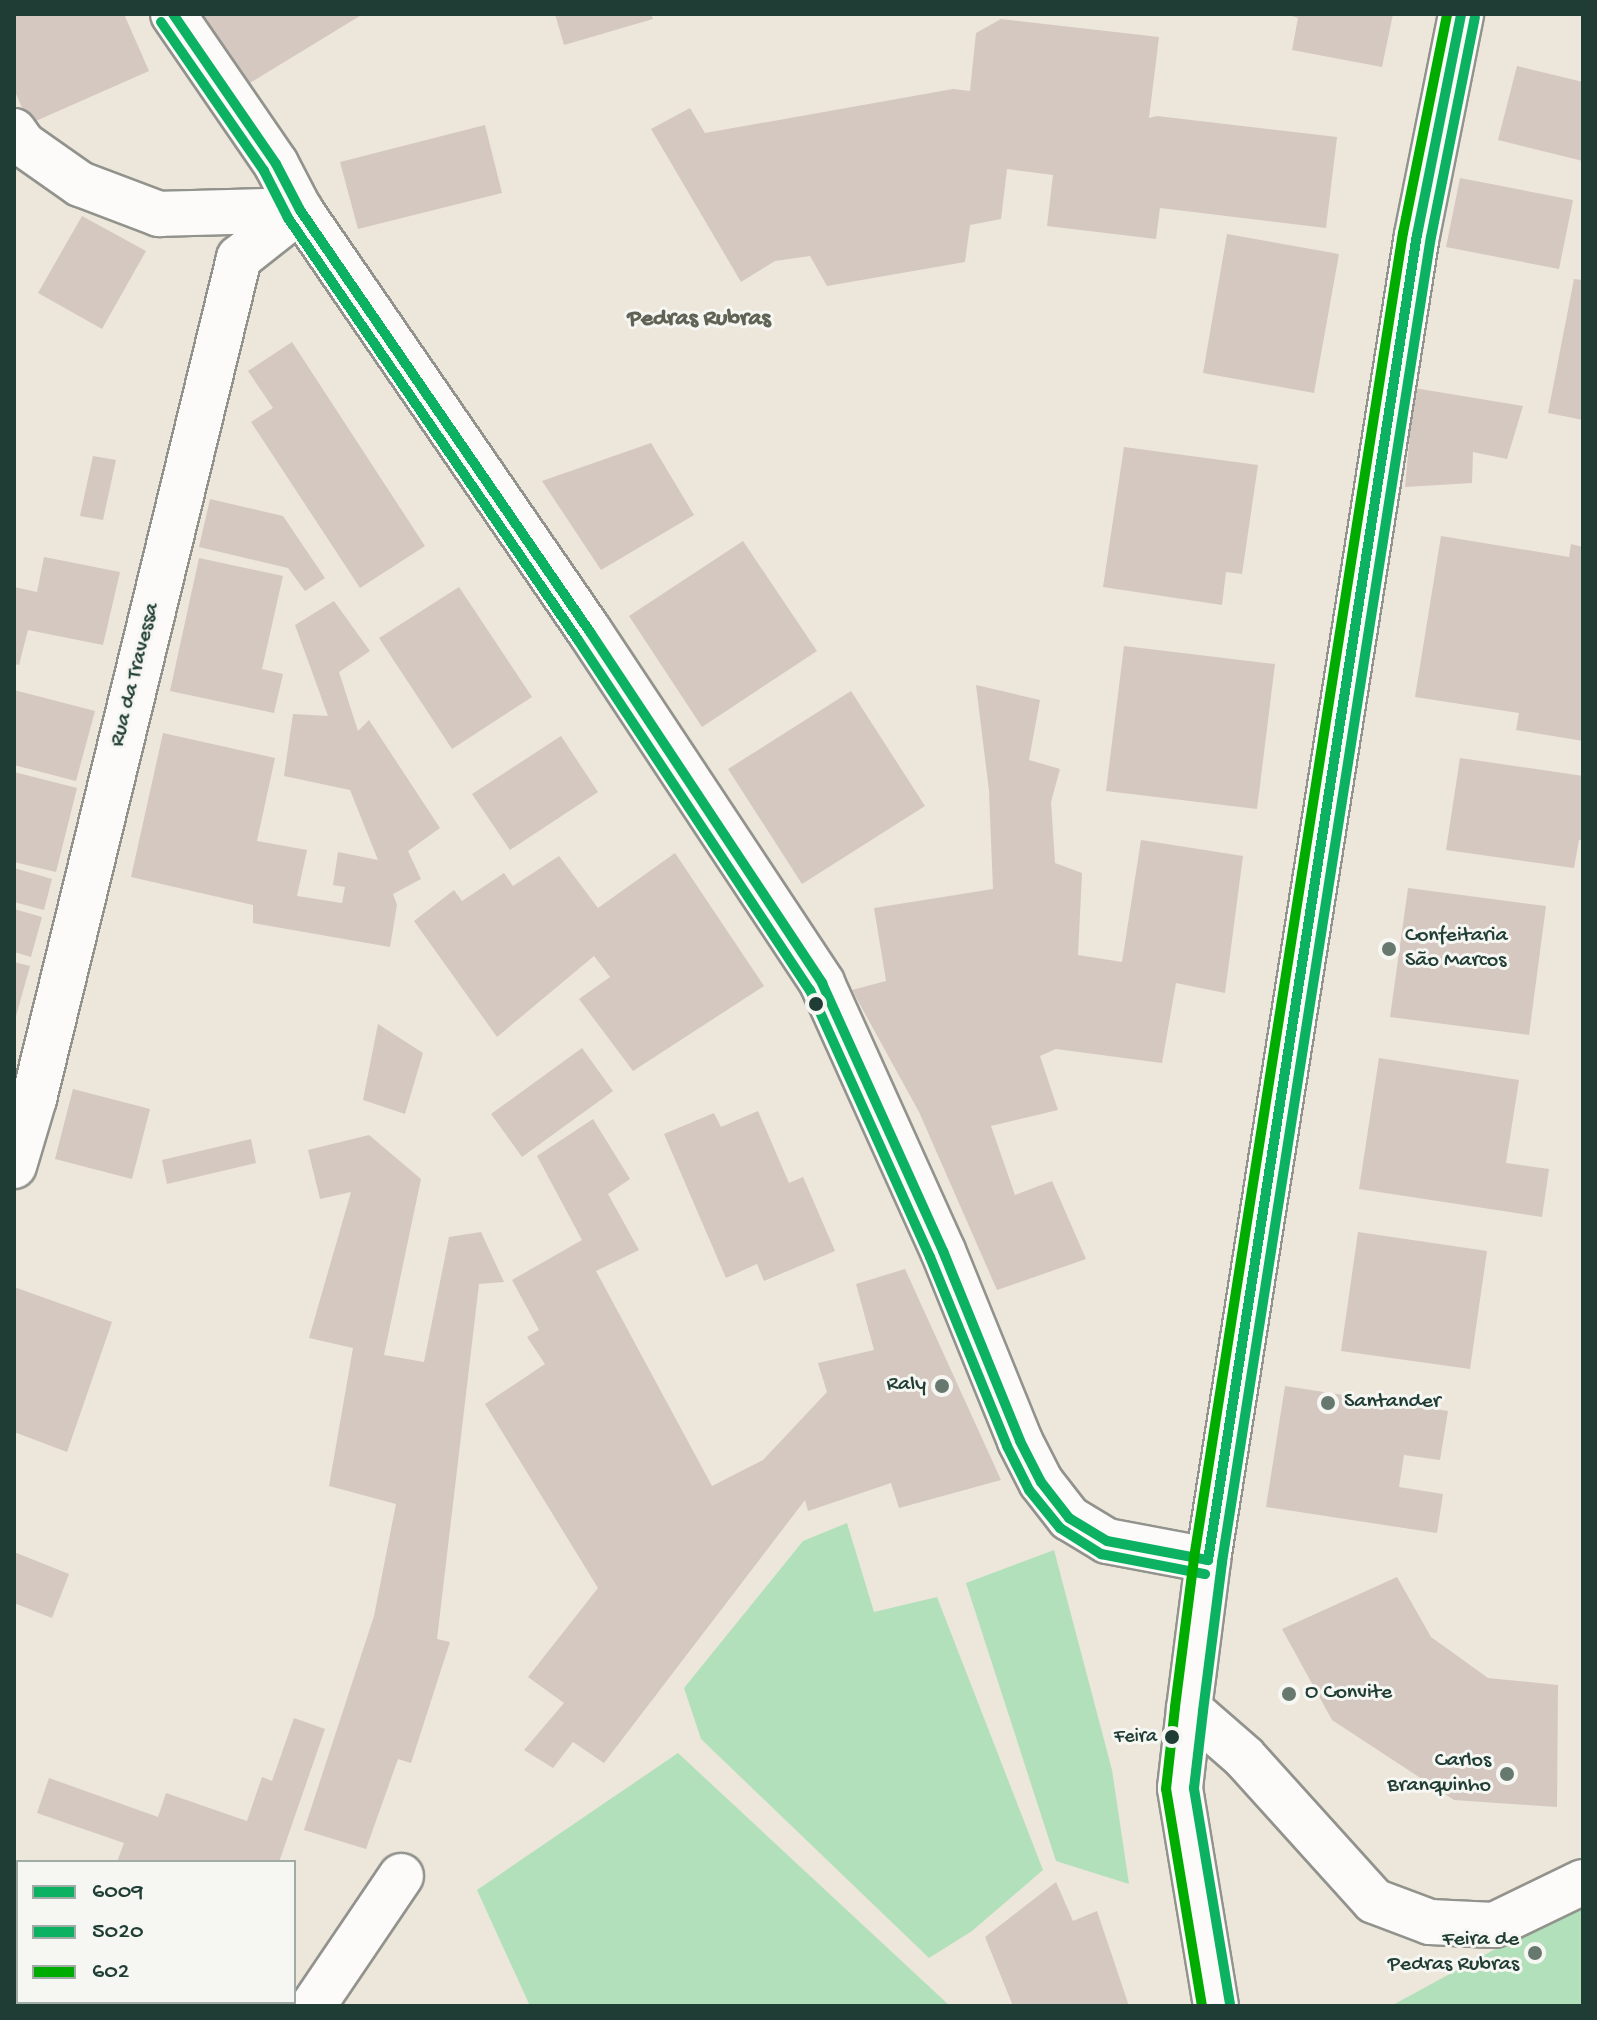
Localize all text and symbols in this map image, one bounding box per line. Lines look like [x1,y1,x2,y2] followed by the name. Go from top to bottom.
[627,306,771,334] district label: Pedras Rubras
[105,600,167,750] street label: Rua da Travessa
[1405,923,1508,974] place label: Confeitaria São Marcos
[1380,940,1398,958] marker: Confeitaria São Marcos
[808,996,824,1012] unlabelled marker
[887,1373,926,1399] place label: Raly
[933,1377,951,1395] marker: Raly
[1344,1390,1441,1416] place label: Santander
[1319,1394,1337,1412] marker: Santander
[1305,1681,1392,1707] place label: O Convite
[1280,1685,1298,1703] marker: O Convite
[1114,1725,1157,1749] place label: Feira
[1164,1729,1180,1745] marker: Feira
[1387,1748,1491,1800] place label: Carlos Branquinho
[1498,1765,1516,1783] marker: Carlos Branquinho
[16,1860,296,2004] legend
[92,1878,143,1907] text: 6009
[92,1918,144,1947] text: 5020
[1388,1927,1519,1978] place label: Feira de Pedras Rubras
[1526,1944,1544,1962] marker: Feira de Pedras Rubras
[92,1958,130,1987] text: 602

